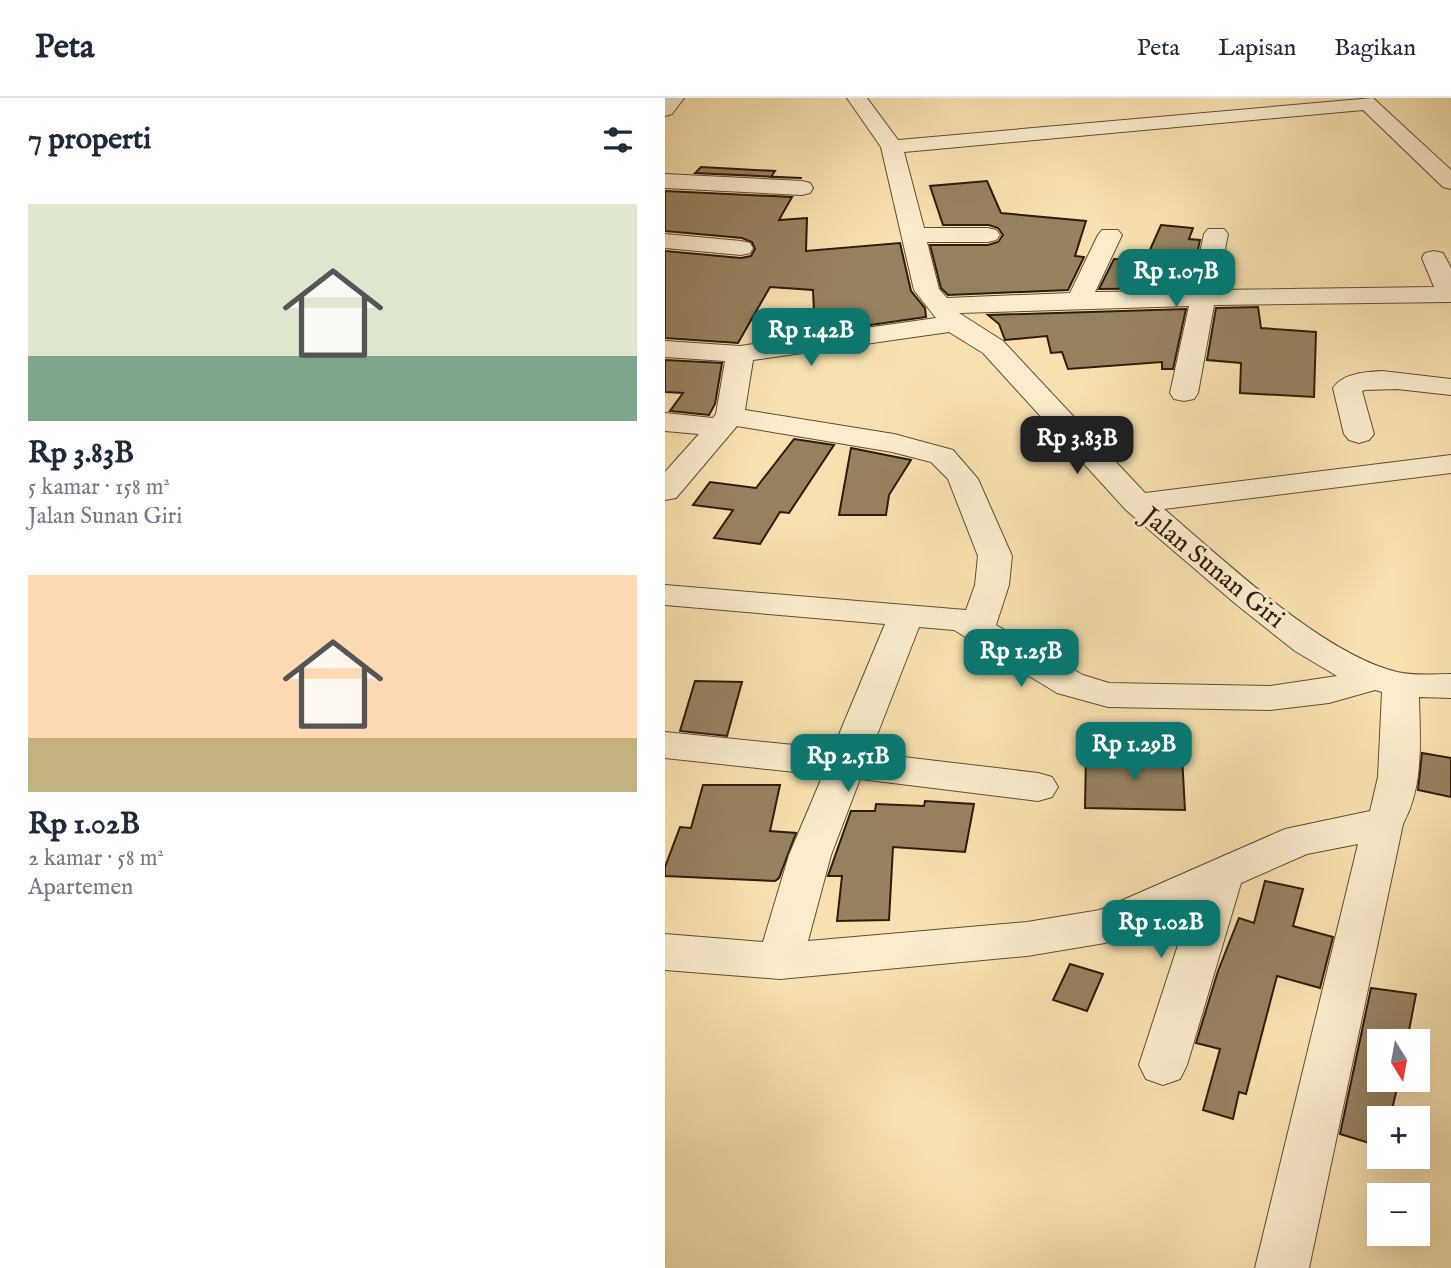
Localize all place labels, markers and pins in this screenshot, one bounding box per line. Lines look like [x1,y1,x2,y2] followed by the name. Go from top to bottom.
[1104,250,1248,309] pin: Rp 1.07B
[739,308,883,368] pin: Rp 1.42B
[1005,416,1149,476] pin: Rp 3.83B
[949,630,1093,689] pin: Rp 1.25B
[1062,722,1206,782] pin: Rp 1.29B
[776,734,920,794] pin: Rp 2.51B
[1089,900,1233,960] pin: Rp 1.02B

